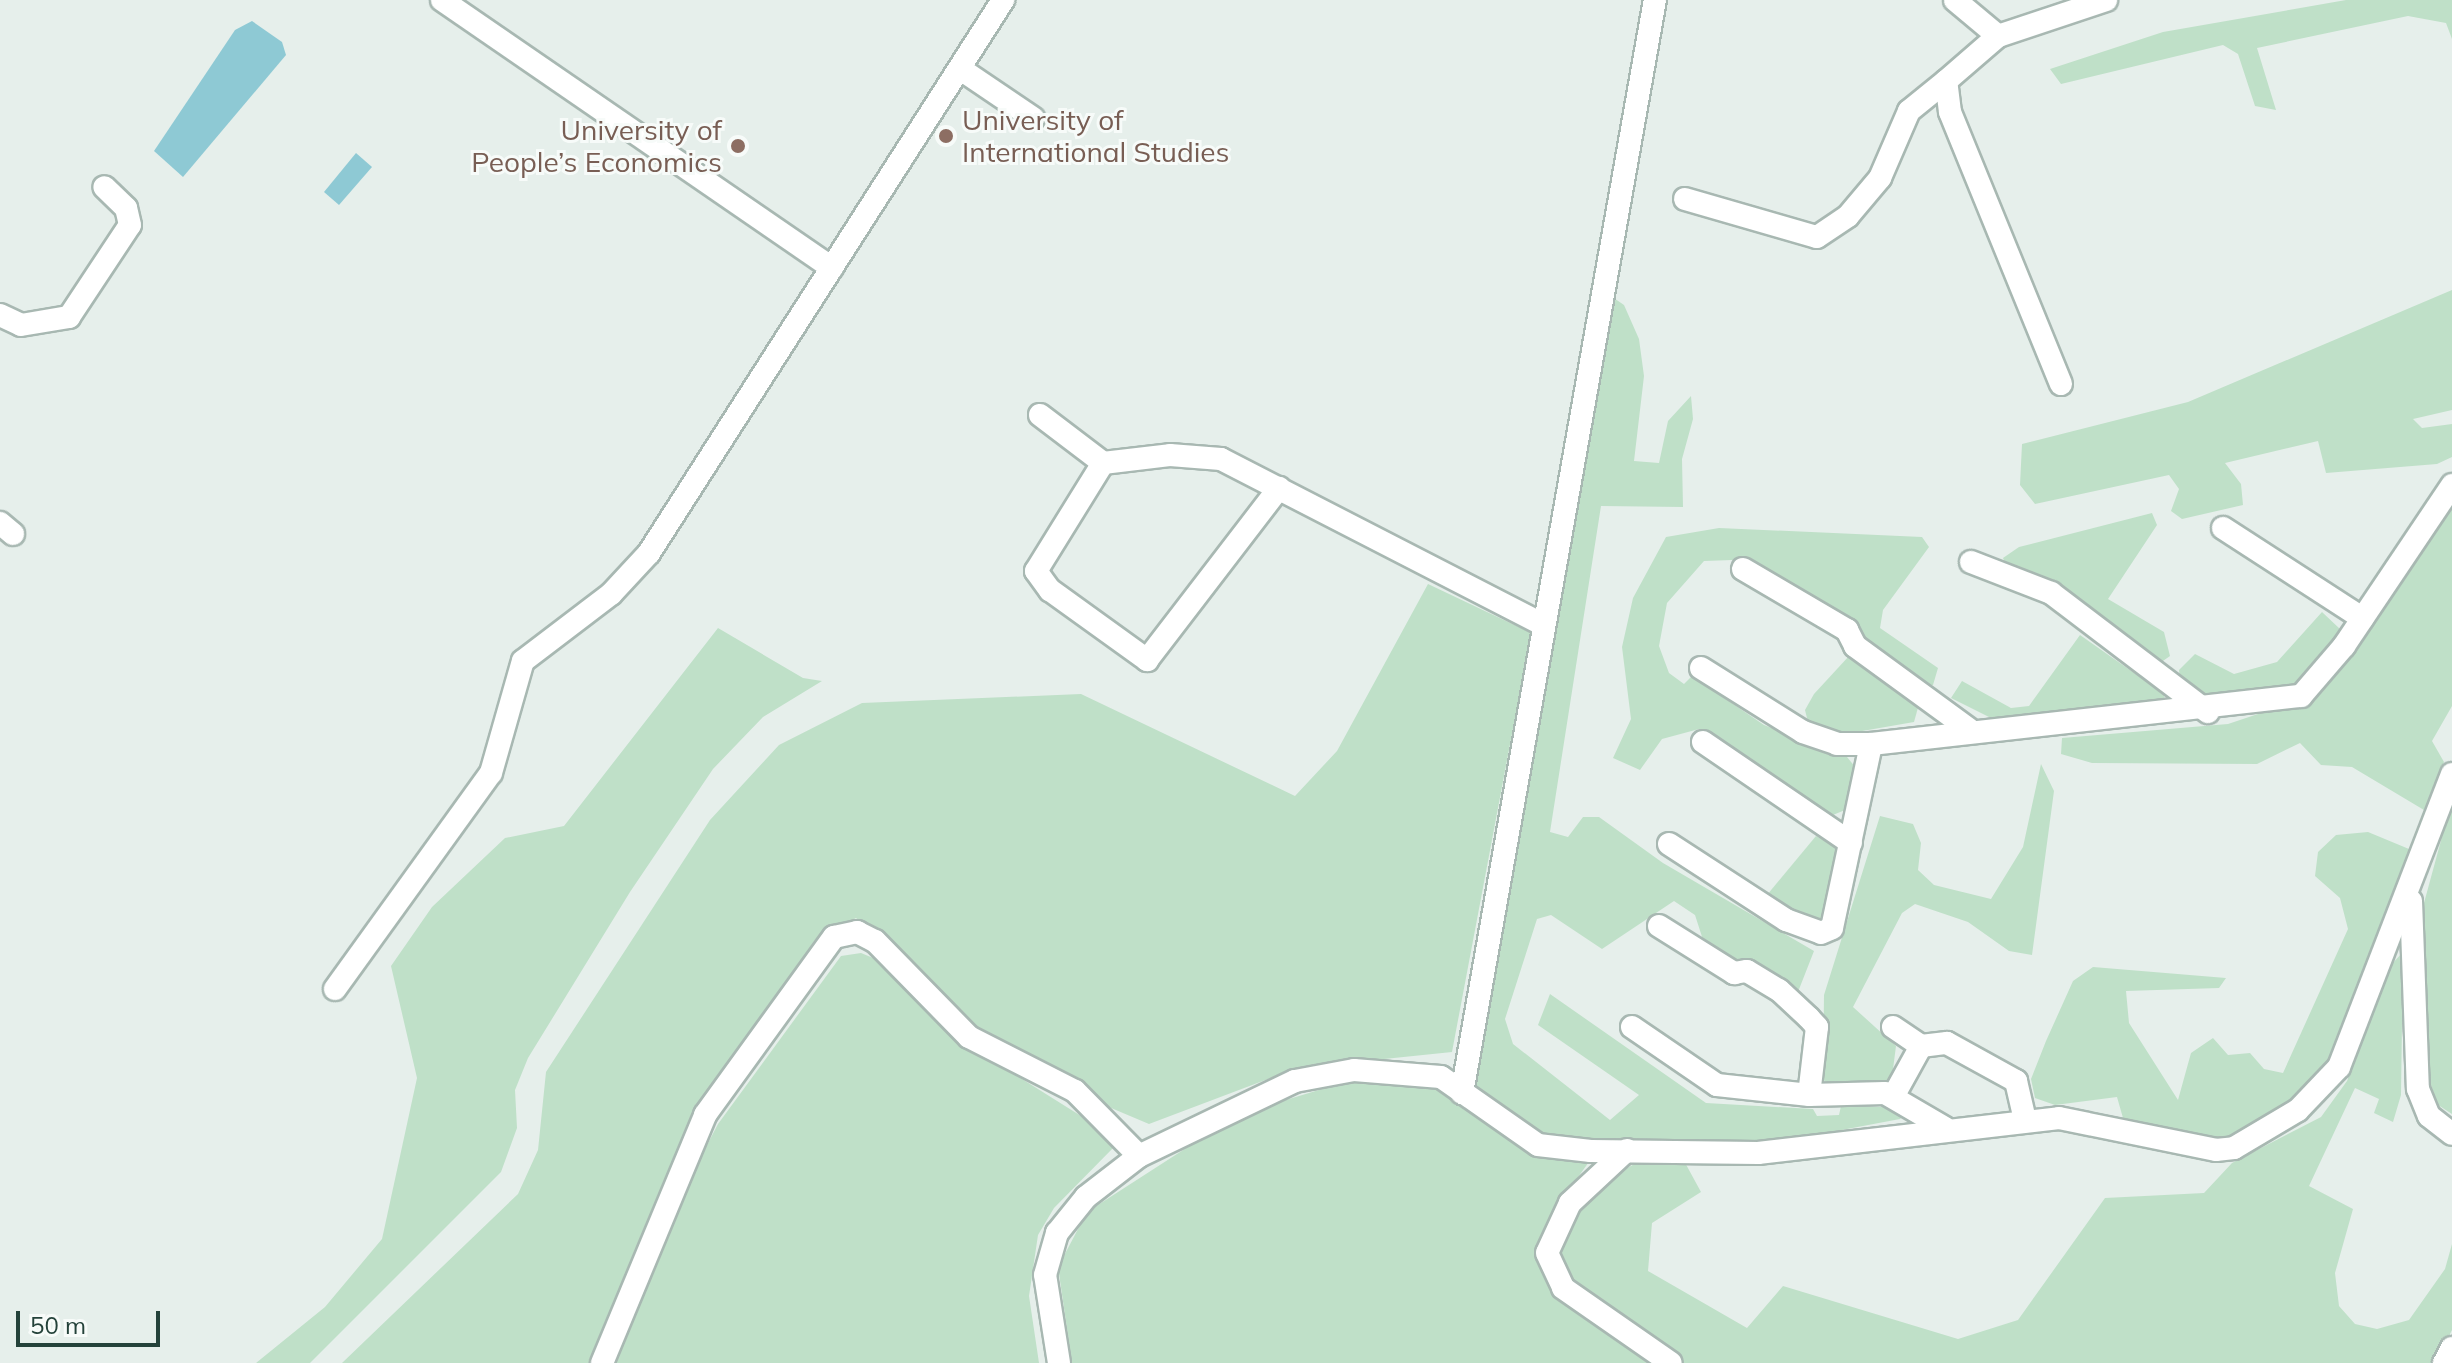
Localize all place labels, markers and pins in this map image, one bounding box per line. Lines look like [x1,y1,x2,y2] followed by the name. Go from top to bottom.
[962,103,1229,169] place label: University of International Studies
[471,113,722,179] place label: University of People’s Economics
[937,127,955,145] marker: University of International Studies
[729,137,747,155] marker: University of People’s Economics

